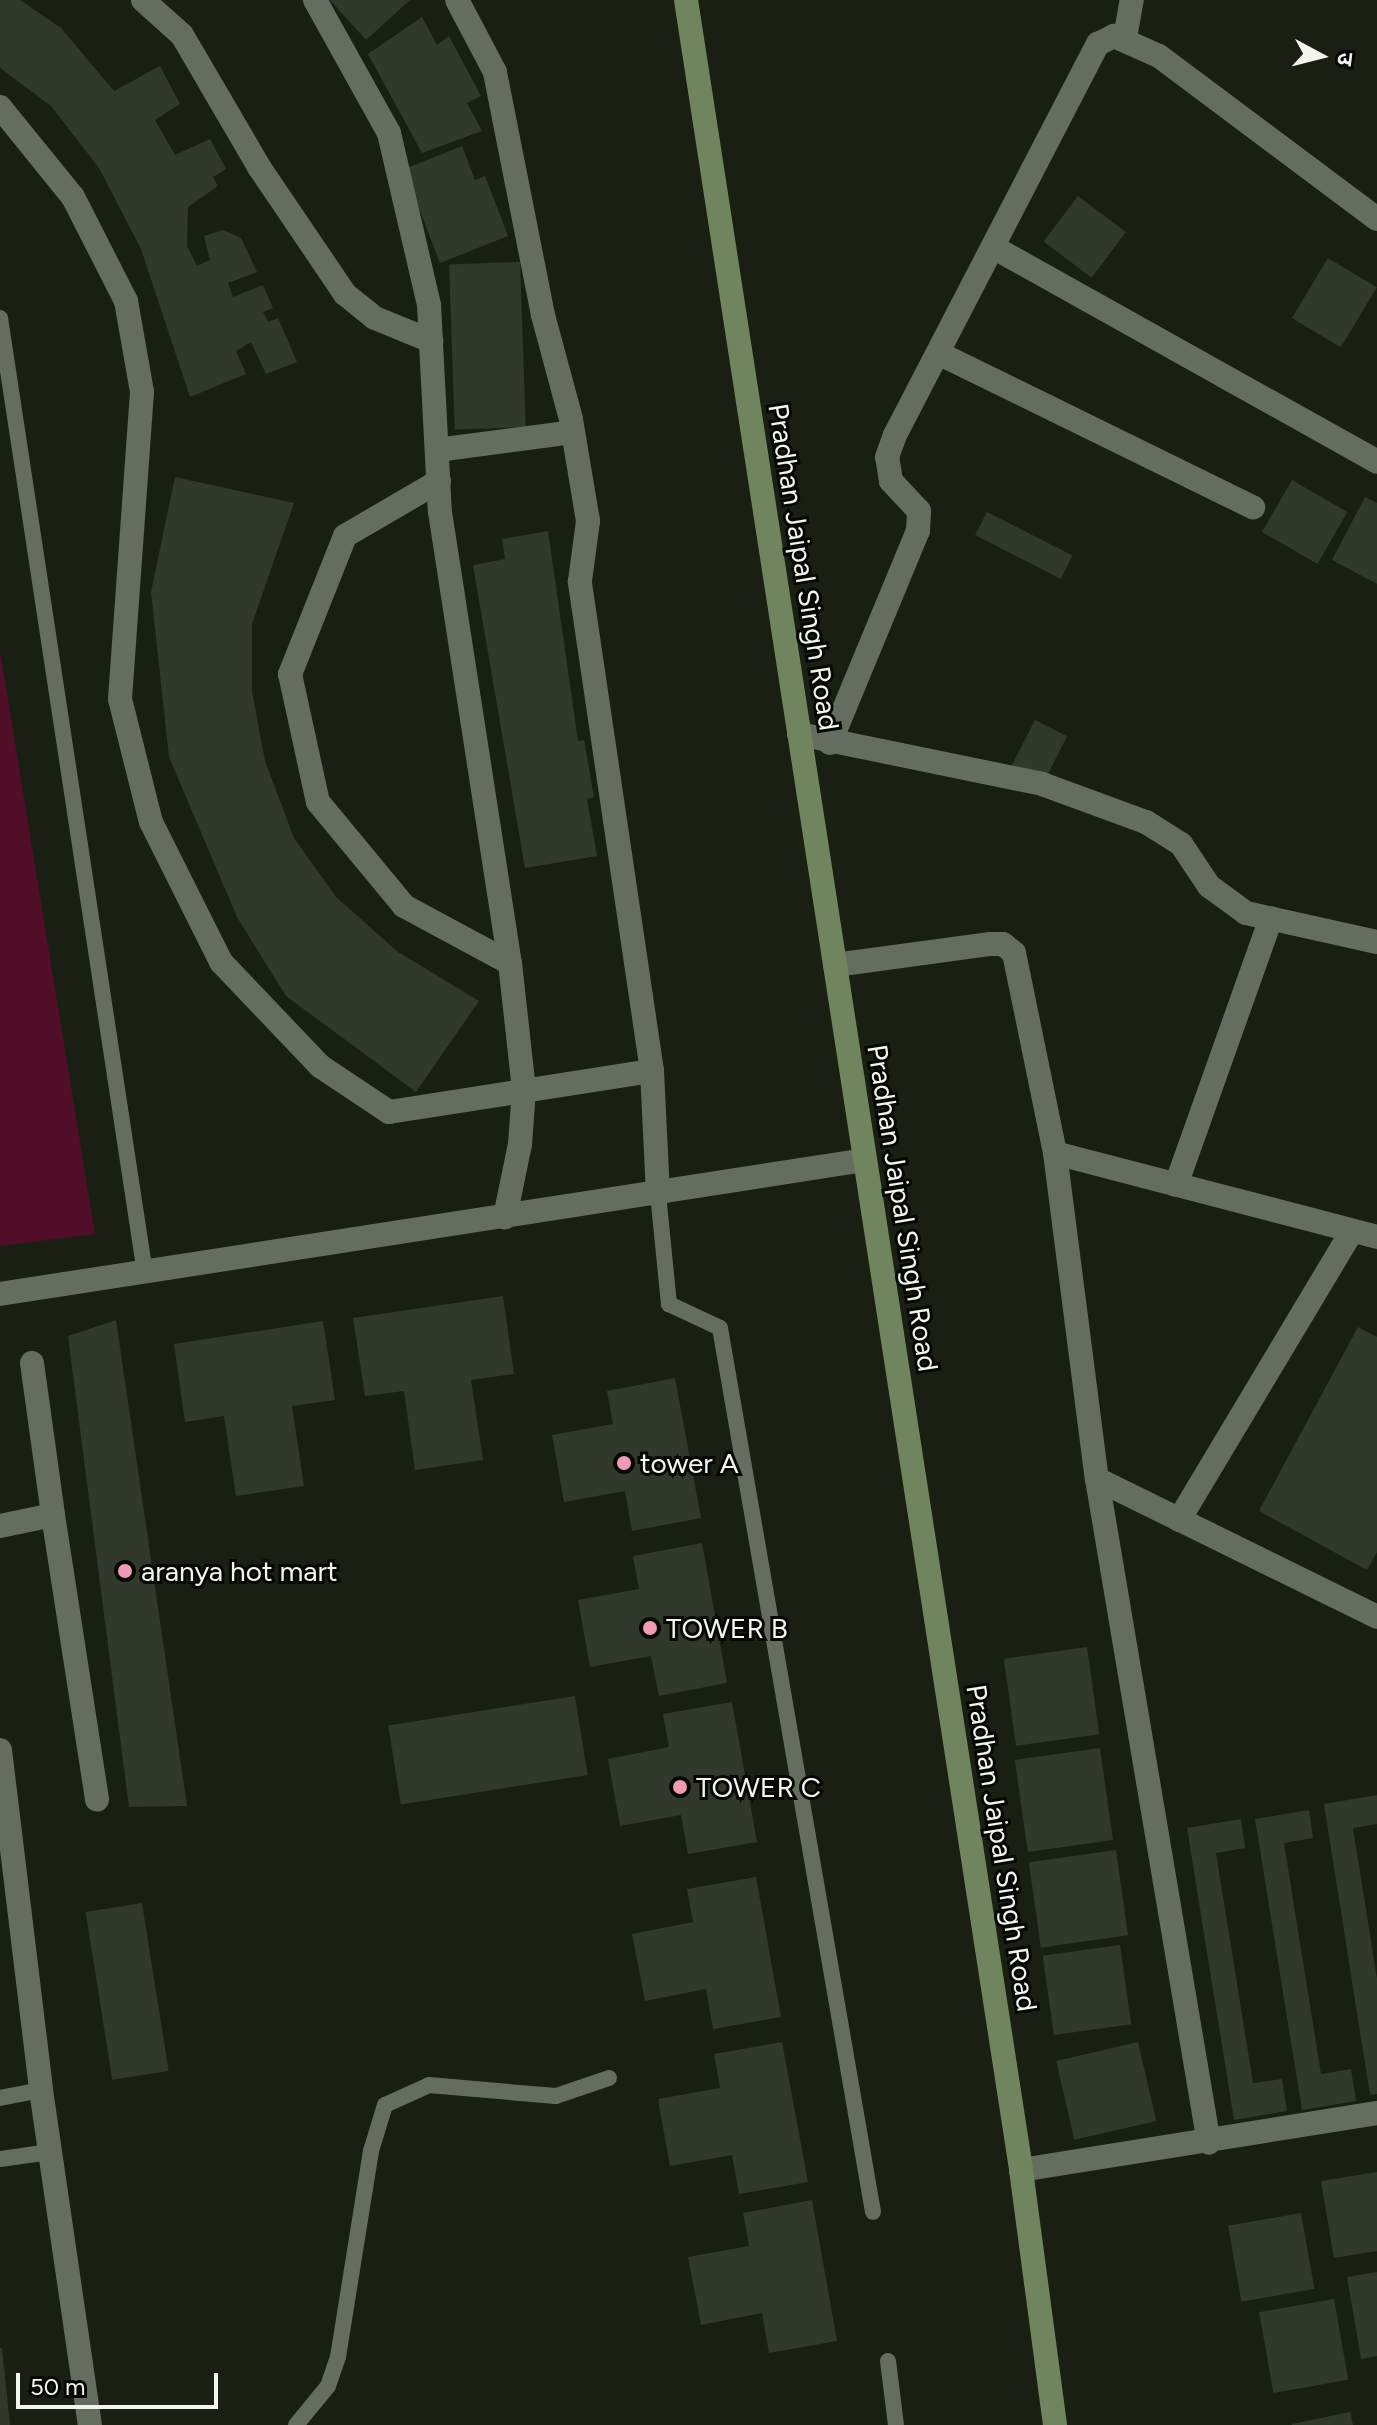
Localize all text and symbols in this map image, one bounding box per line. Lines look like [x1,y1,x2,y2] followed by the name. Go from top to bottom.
[1281,16,1361,96] north arrow
[1331,51,1360,67] text: उ
[762,401,846,733] street label: Pradhan Jaipal Singh Road
[861,1042,945,1374] street label: Pradhan Jaipal Singh Road
[640,1446,739,1480] place label: tower A
[615,1454,633,1472] marker: tower A
[141,1554,338,1588] place label: aranya hot mart
[116,1562,134,1580] marker: aranya hot mart
[666,1611,788,1645] place label: TOWER B
[641,1619,659,1637] marker: TOWER B
[960,1682,1044,2014] street label: Pradhan Jaipal Singh Road
[696,1770,821,1804] place label: TOWER C
[671,1778,689,1796] marker: TOWER C
[20,2357,222,2407] scale bar
[30,2372,86,2401] text: 50 m

